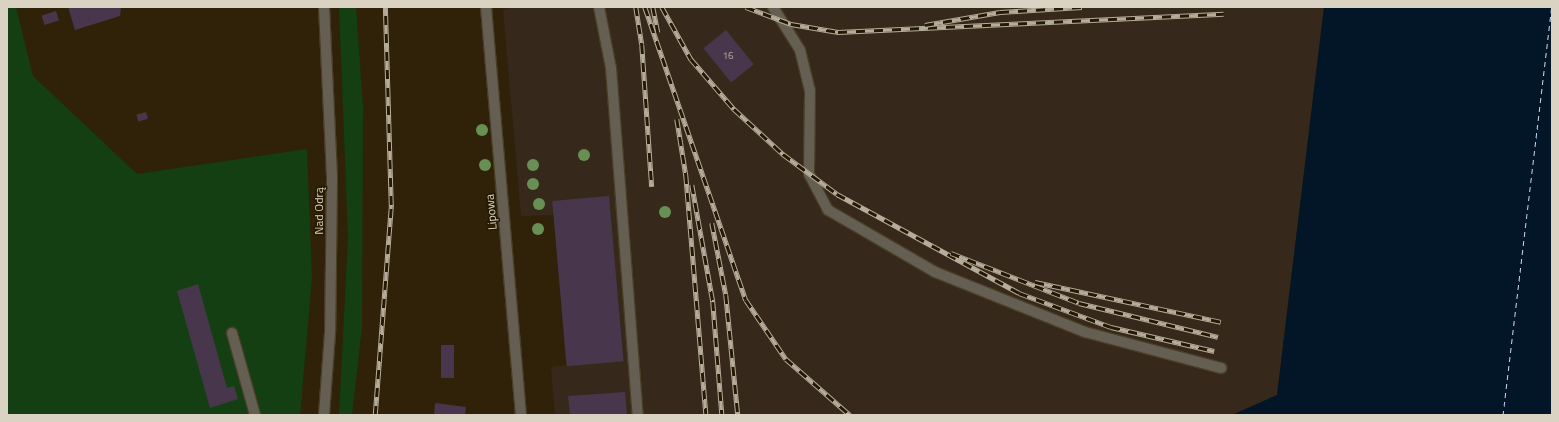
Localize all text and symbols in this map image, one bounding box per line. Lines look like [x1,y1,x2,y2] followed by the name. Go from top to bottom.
[722,50,734,62] house number: 16
[312,187,326,235] street label: Nad Odrą
[482,193,500,231] street label: Lipowa

